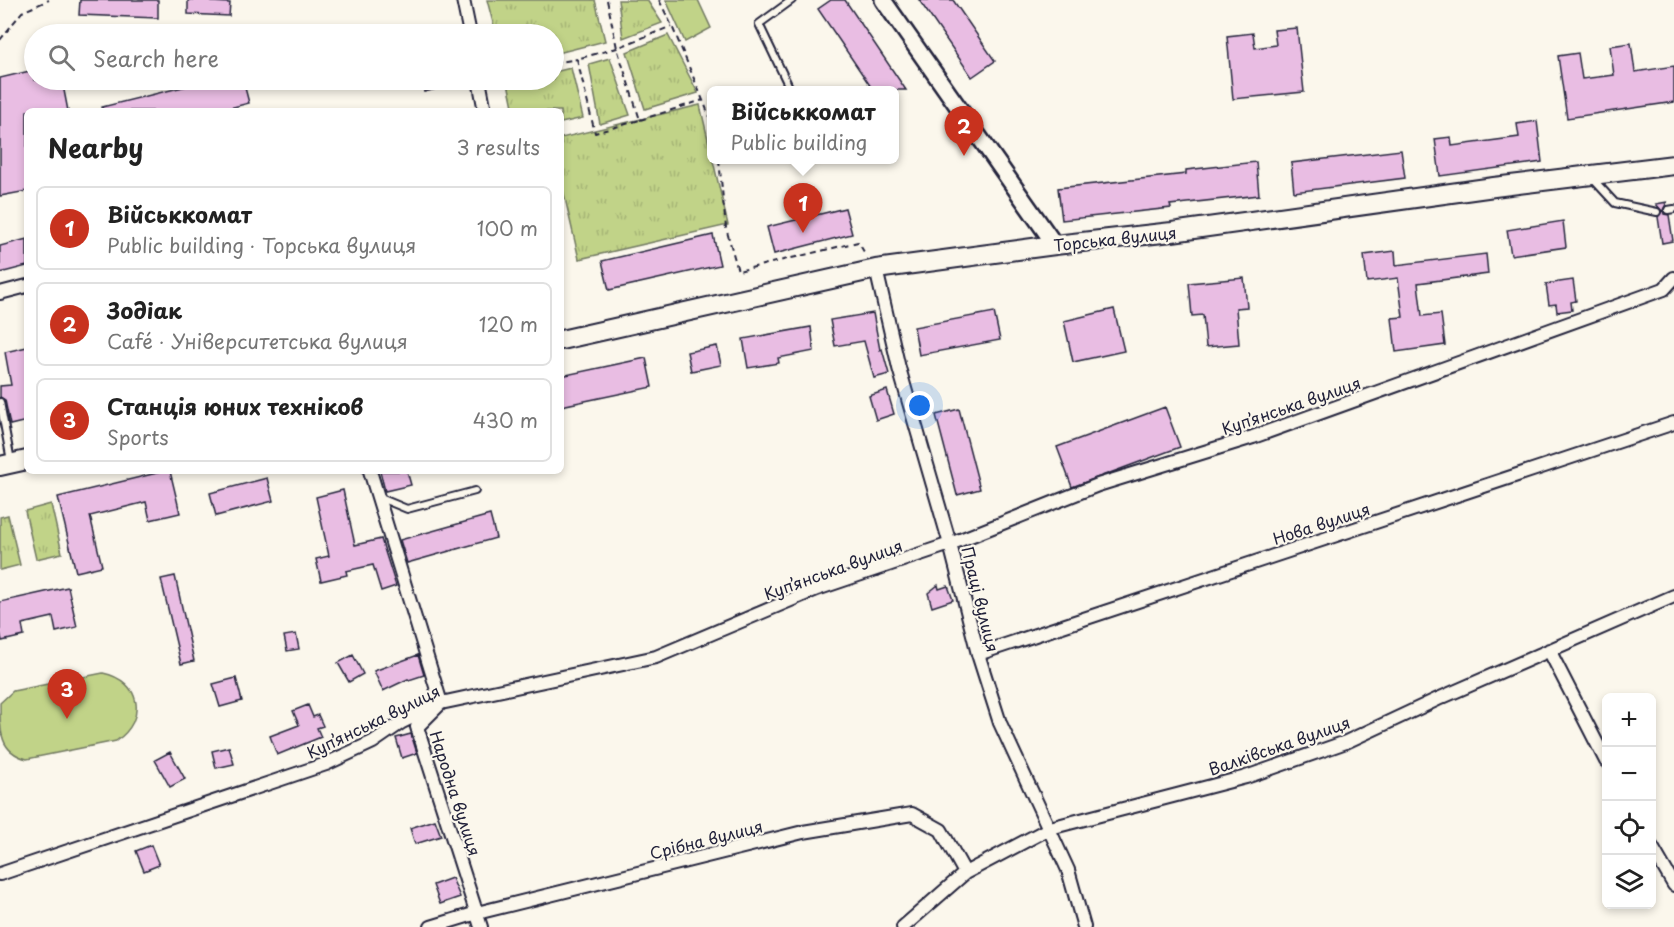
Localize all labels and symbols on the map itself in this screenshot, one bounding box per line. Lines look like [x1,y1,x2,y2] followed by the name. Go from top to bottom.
[944,106,984,156] pin: 2
[784,184,822,233] pin: 1
[1052,220,1178,256] street label: Торська вулиця
[1218,370,1364,440] street label: Куп’янська вулиця
[905,391,934,420] your location
[1269,496,1373,550] street label: Нова вулиця
[760,533,906,605] street label: Куп’янська вулиця
[956,544,1006,654] street label: Праці вулиця
[48,670,86,719] pin: 3
[302,678,444,764] street label: Куп’янська вулиця
[1205,709,1353,781] street label: Валківська вулиця
[424,727,488,859] street label: Народна вулиця
[647,813,765,865] street label: Срібна вулиця

